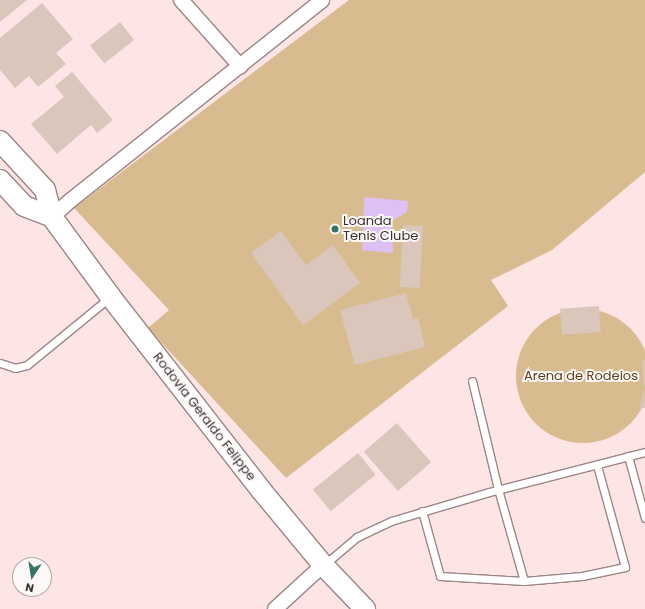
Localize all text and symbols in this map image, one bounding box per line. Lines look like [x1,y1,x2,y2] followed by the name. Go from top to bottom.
[343,214,418,245] place label: Loanda Tenis Clube
[330,224,340,234] marker: Loanda Tenis Clube
[149,350,259,484] street label: Rodovia Geraldo Felippe
[524,368,638,384] park label: Arena de Rodeios
[12,557,52,597] north arrow
[24,579,35,596] text: N

